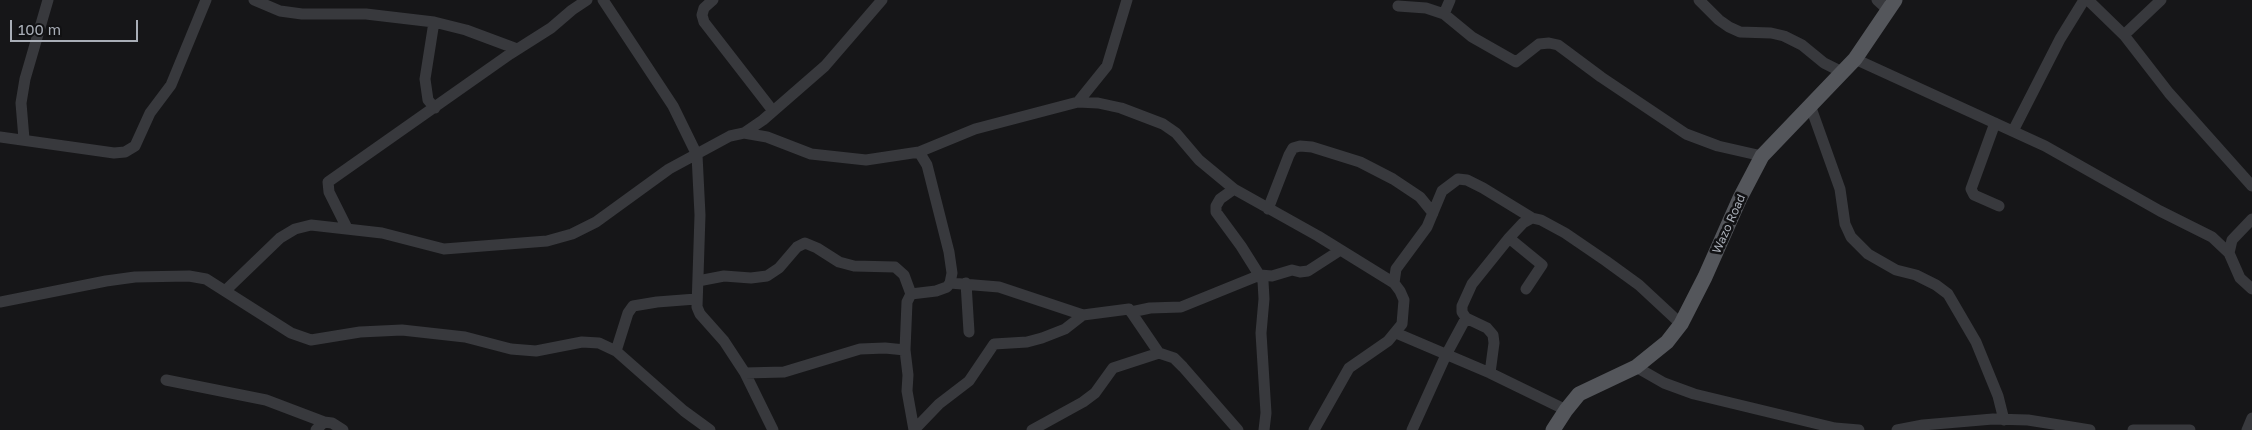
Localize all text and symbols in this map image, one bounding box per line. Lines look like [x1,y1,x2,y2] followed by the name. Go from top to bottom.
[12,10,140,42] scale bar
[18,20,61,38] text: 100 m
[1710,192,1748,256] street label: Wazo Road

